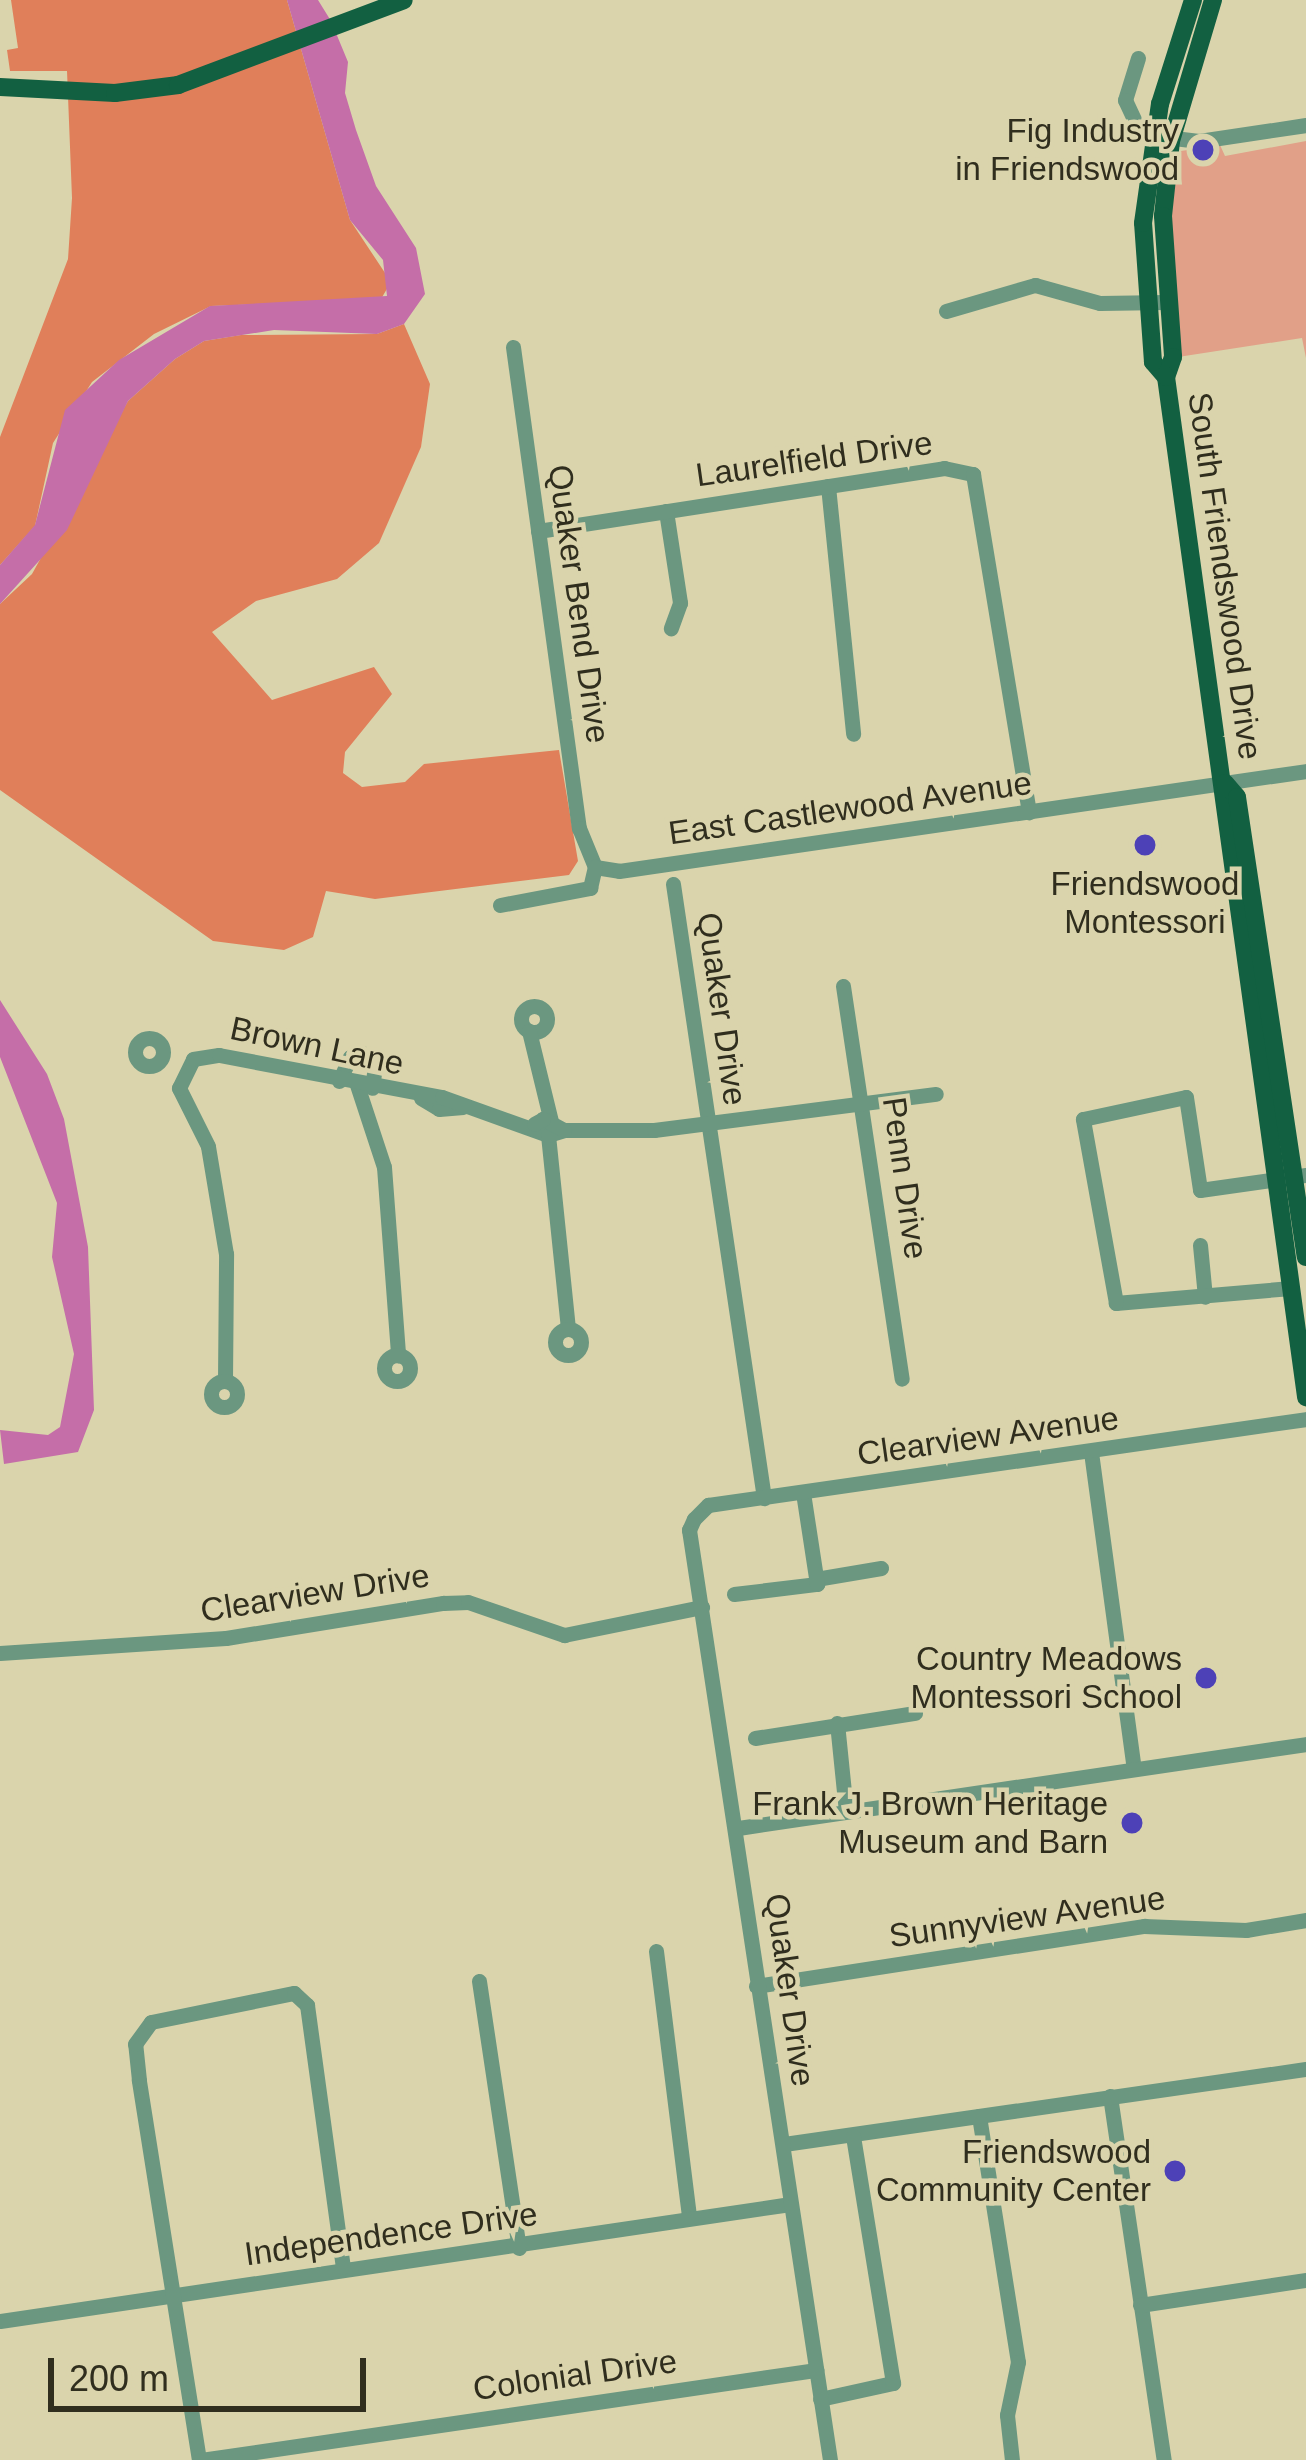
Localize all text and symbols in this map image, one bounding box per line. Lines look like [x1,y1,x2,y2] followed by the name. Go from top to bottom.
[955,111,1179,189] place label: Fig Industry in Friendswood
[1190,137,1216,163] marker: Fig Industry in Friendswood
[1180,390,1270,762] street label: South Friendswood Drive
[693,423,935,495] street label: Laurelfield Drive
[540,462,618,746] street label: Quaker Bend Drive
[665,763,1035,853] street label: East Castlewood Avenue
[1132,832,1158,858] marker: Friendswood Montessori
[1051,864,1239,942] place label: Friendswood Montessori
[689,910,755,1108] street label: Quaker Drive
[227,1008,407,1084] street label: Brown Lane
[874,1094,936,1262] street label: Penn Drive
[854,1398,1122,1474] street label: Clearview Avenue
[198,1555,432,1631] street label: Clearview Drive
[911,1639,1182,1717] place label: Country Meadows Montessori School
[1193,1665,1219,1691] marker: Country Meadows Montessori School
[752,1784,1108,1862] place label: Frank J. Brown Heritage Museum and Barn
[1119,1810,1145,1836] marker: Frank J. Brown Heritage Museum and Barn
[886,1878,1168,1956] street label: Sunnyview Avenue
[757,1891,823,2089] street label: Quaker Drive
[876,2132,1151,2210] place label: Friendswood Community Center
[1162,2158,1188,2184] marker: Friendswood Community Center
[242,2194,540,2274] street label: Independence Drive
[54,2334,372,2408] scale bar
[471,2341,679,2409] street label: Colonial Drive
[69,2358,169,2399] text: 200 m

